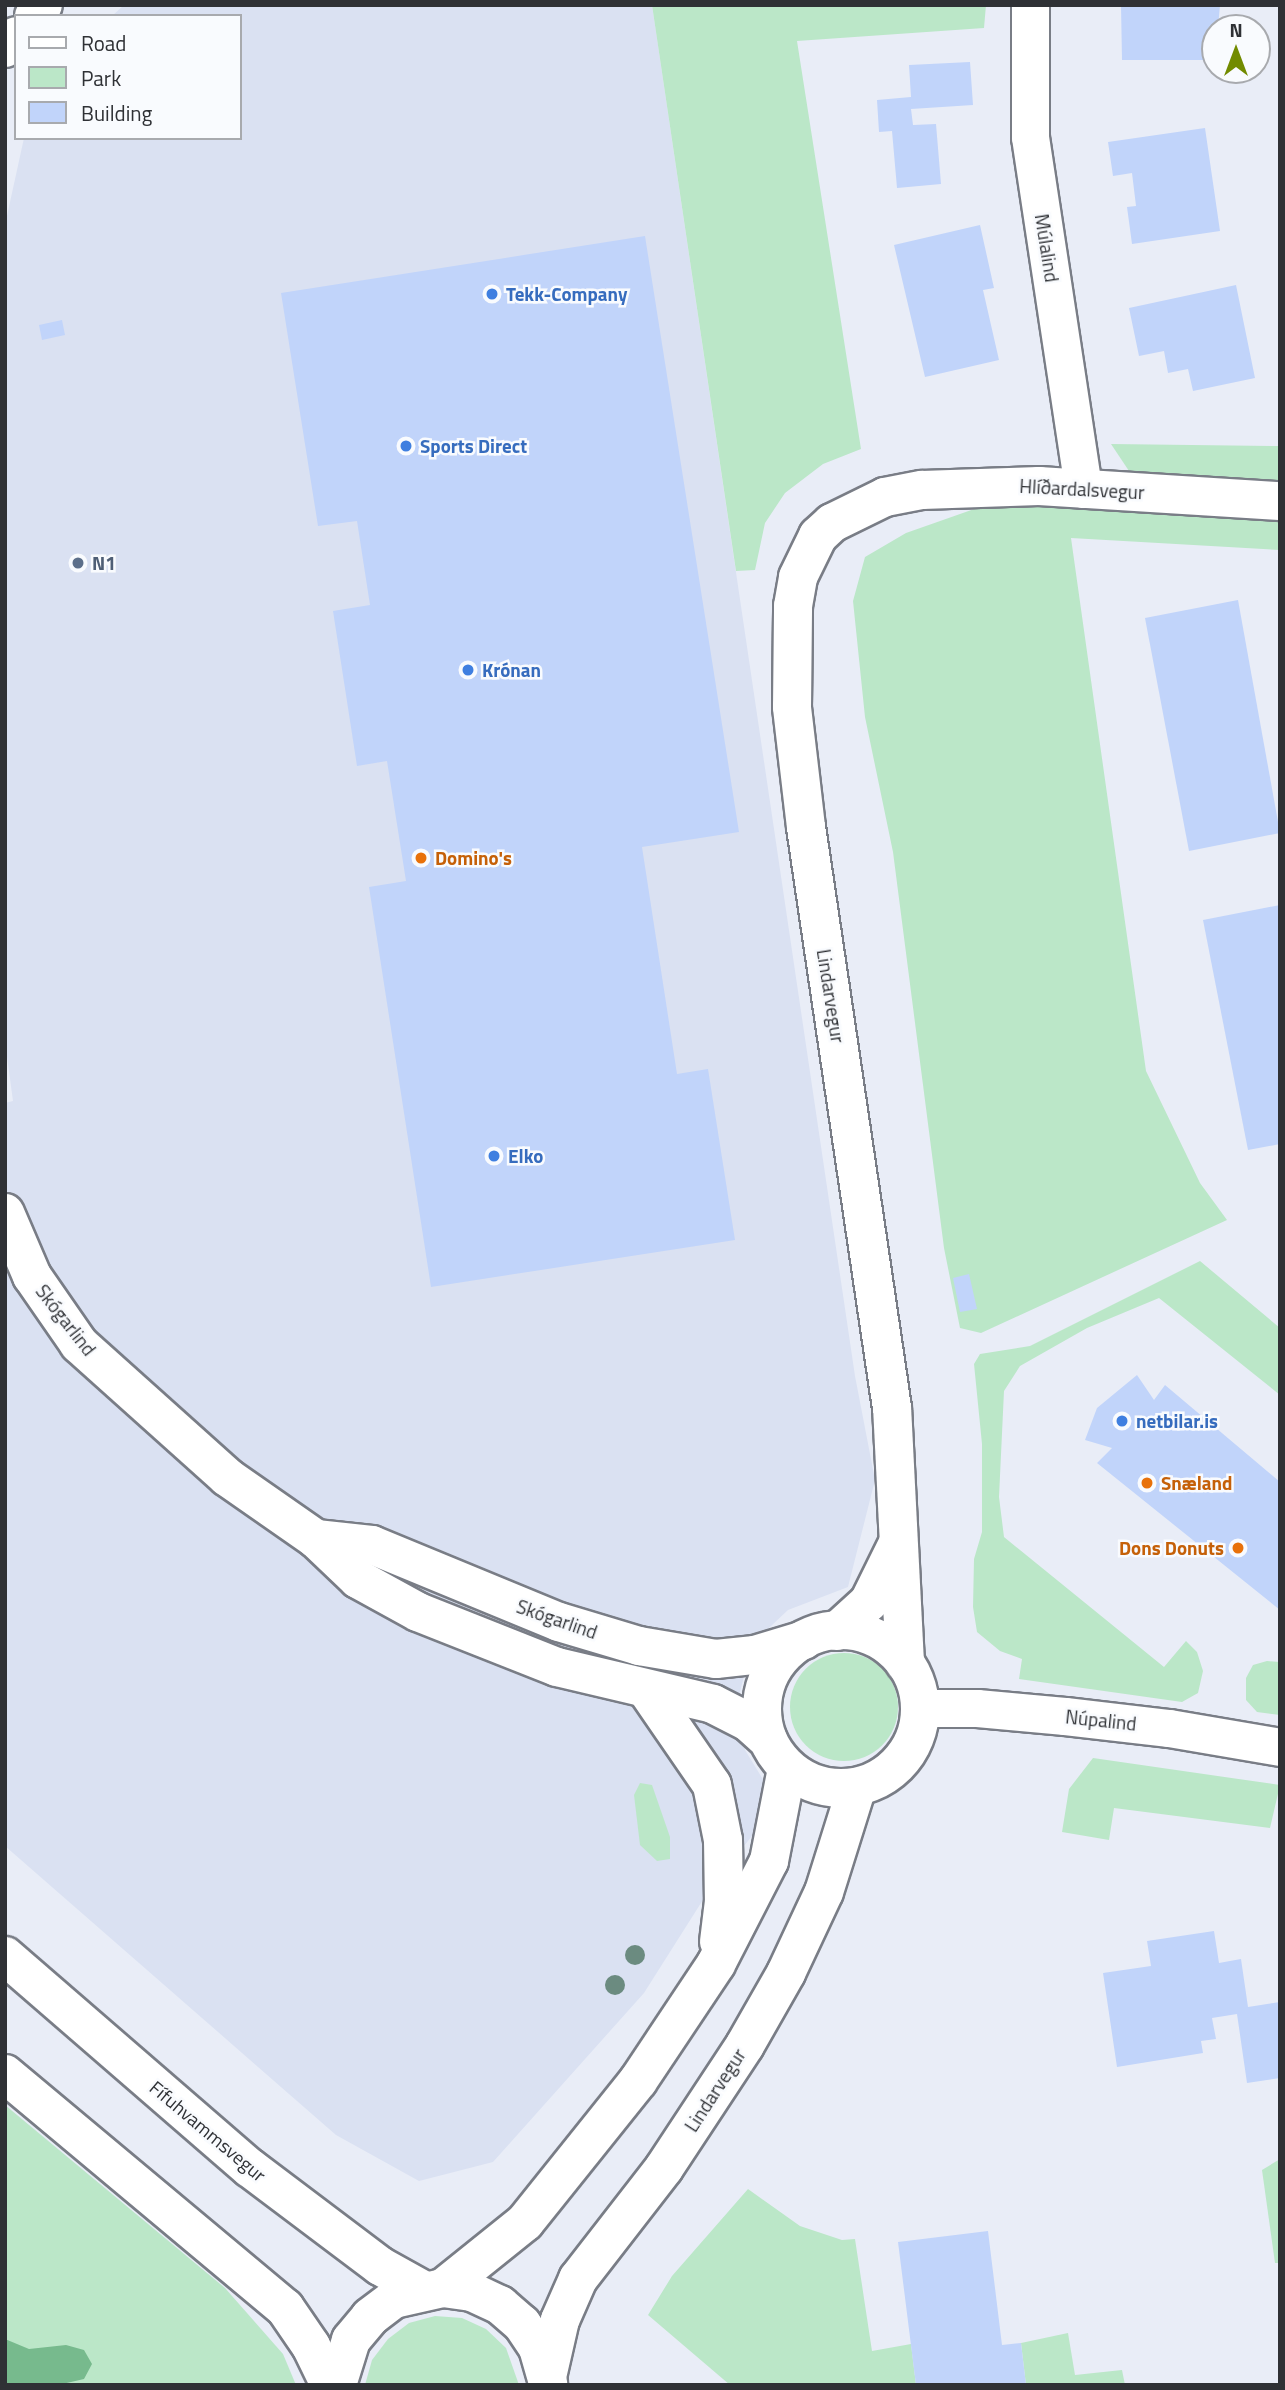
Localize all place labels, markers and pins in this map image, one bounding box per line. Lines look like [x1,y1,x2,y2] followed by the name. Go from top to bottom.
[506,283,627,305] place label: Tekk-Company
[484,286,500,302] marker: Tekk-Company
[420,435,527,457] place label: Sports Direct
[398,438,414,454] marker: Sports Direct
[92,552,116,574] place label: N1
[70,555,86,571] marker: N1
[482,659,541,681] place label: Krónan
[460,662,476,678] marker: Krónan
[435,847,512,869] place label: Domino's
[413,850,429,866] marker: Domino's
[508,1145,543,1167] place label: Elko
[486,1148,502,1164] marker: Elko
[1136,1410,1218,1432] place label: netbilar.is
[1114,1413,1130,1429] marker: netbilar.is
[1161,1472,1233,1494] place label: Snæland
[1139,1475,1155,1491] marker: Snæland
[1119,1537,1224,1559] place label: Dons Donuts
[1230,1540,1246,1556] marker: Dons Donuts

